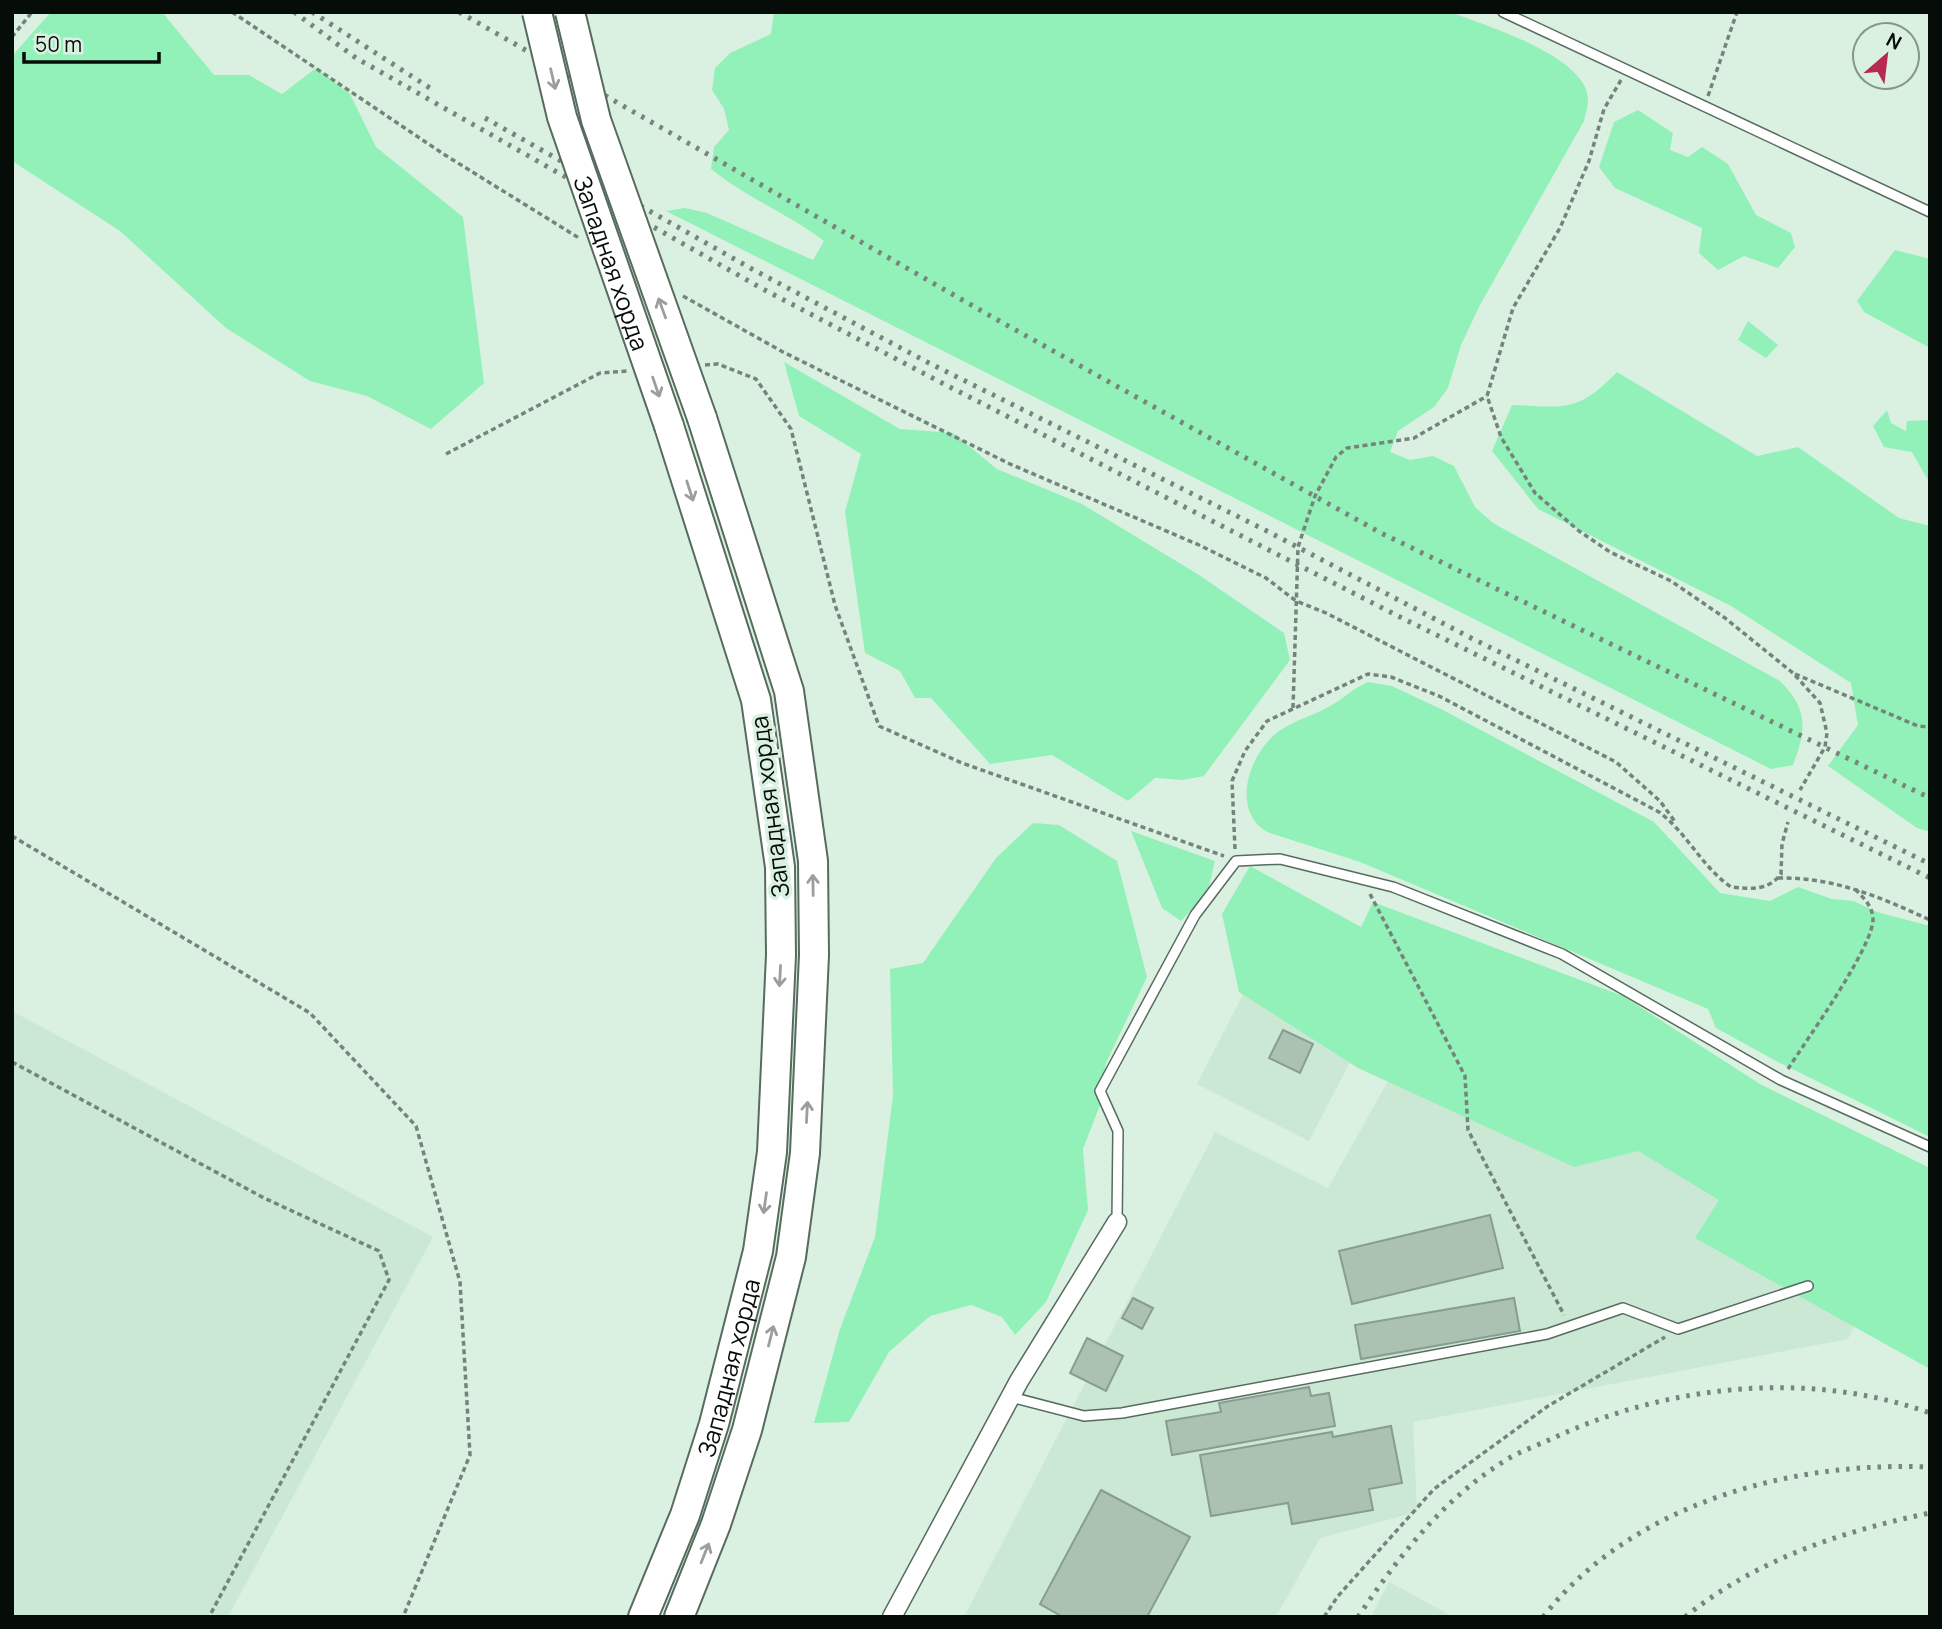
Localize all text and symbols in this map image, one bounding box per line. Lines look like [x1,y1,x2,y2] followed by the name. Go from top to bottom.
[24,21,159,65] scale bar
[1851,21,1921,91] north arrow
[1882,26,1906,56] text: N
[35,30,82,58] text: 50 m
[546,67,560,90] one-way arrow
[567,171,658,354] street label: Западная хорда
[655,297,668,319] one-way arrow
[651,376,663,398] one-way arrow
[685,480,697,502] one-way arrow
[741,714,797,900] street label: Западная хорда
[806,873,820,896] one-way arrow
[774,964,787,987] one-way arrow
[800,1101,813,1124] one-way arrow
[758,1191,771,1214] one-way arrow
[688,1275,767,1461] street label: Западная хорда
[765,1325,778,1348] one-way arrow
[699,1543,712,1565] one-way arrow

